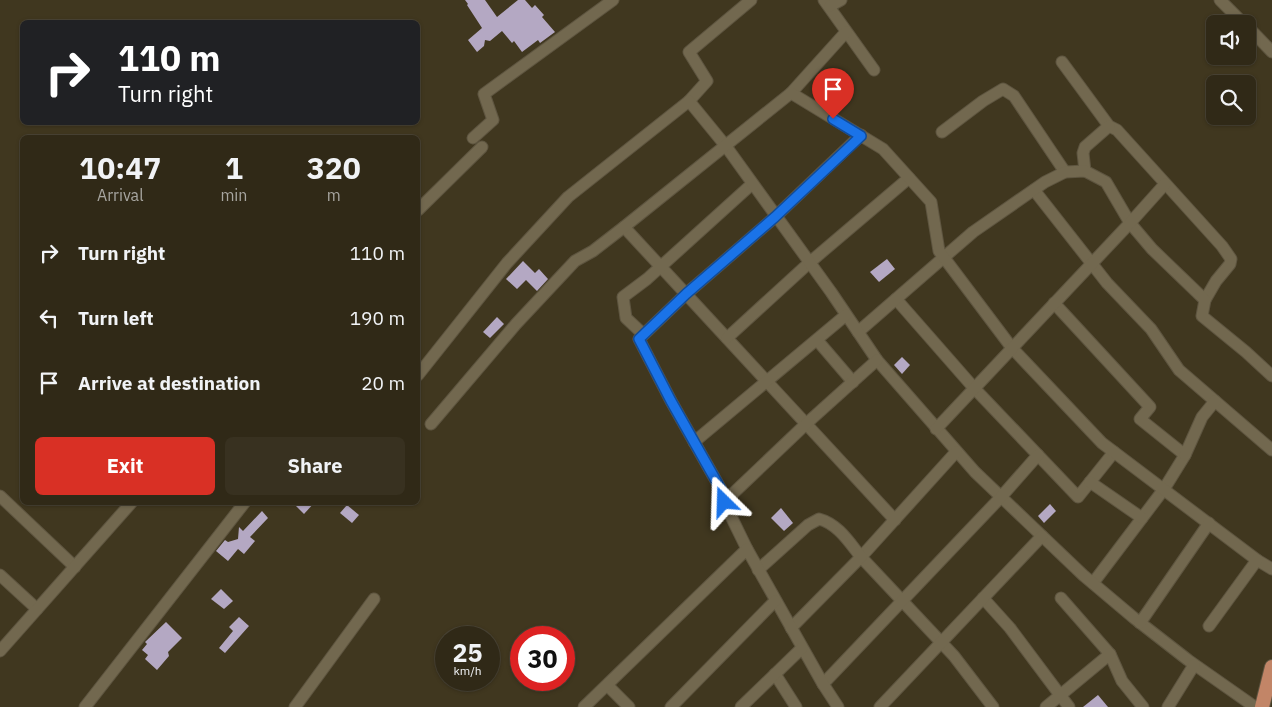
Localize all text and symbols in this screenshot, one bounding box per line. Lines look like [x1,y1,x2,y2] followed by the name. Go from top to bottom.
[1206,15,1256,125] map controls
[1206,15,1256,65] button: sound
[118,35,221,81] text: 110 m
[35,40,100,105] icon: right
[812,68,854,119] pin
[819,75,847,103] icon: arrive
[1206,75,1256,125] button: search
[118,79,213,108] text: Turn right
[79,148,161,187] text: 10:47
[225,148,243,187] text: 1
[307,148,361,187] text: 320
[97,185,144,205] text: Arrival
[220,185,247,205] text: min
[327,185,341,205] text: m
[35,239,63,267] icon: right
[78,241,165,265] text: Turn right
[350,241,405,265] text: 110 m
[35,304,63,332] icon: left
[78,306,154,330] text: Turn left
[350,306,405,330] text: 190 m
[35,369,63,397] icon: arrive
[78,371,261,395] text: Arrive at destination
[361,371,405,395] text: 20 m
[35,437,215,495] button: Exit
[225,437,405,495] button: Share
[697,475,749,527] position arrow
[510,626,575,691] speed limit sign: 30
[452,636,483,669] text: 25
[453,663,482,678] text: km/h

